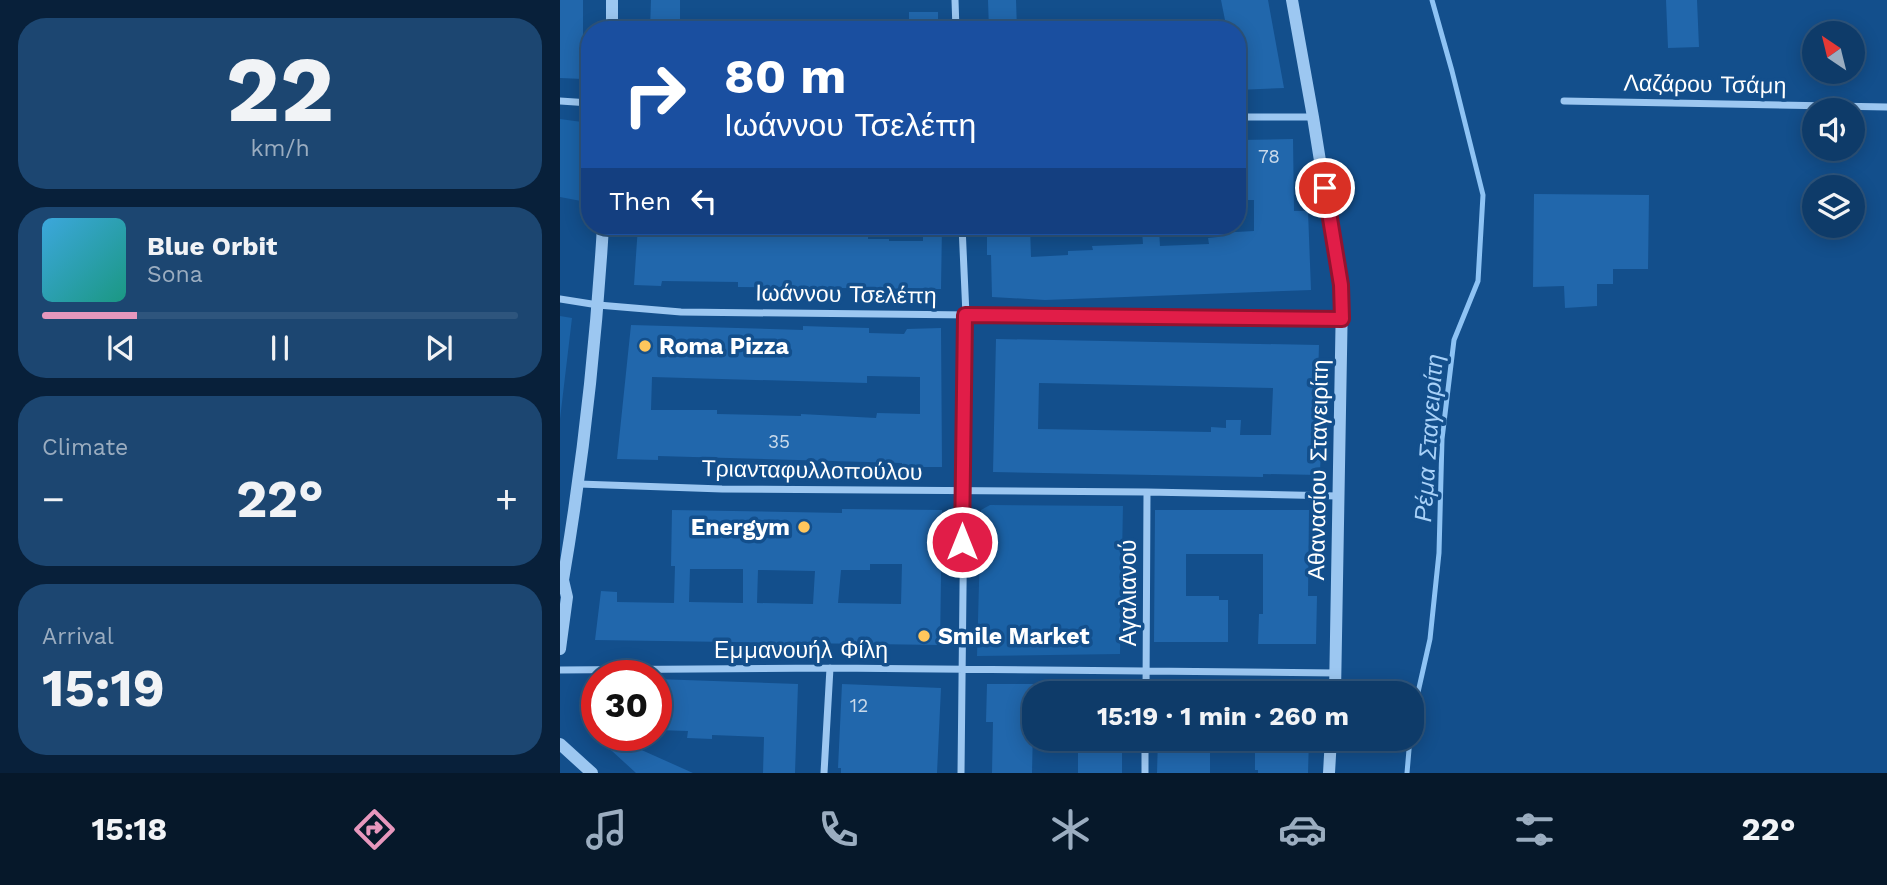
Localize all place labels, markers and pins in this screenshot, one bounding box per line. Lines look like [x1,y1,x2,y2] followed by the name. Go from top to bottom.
[1295,158,1355,218] pin
[659,333,790,360] place label: Roma Pizza
[637,338,653,354] marker: Roma Pizza
[691,514,790,541] place label: Energym
[796,519,812,535] marker: Energym
[938,623,1090,650] place label: Smile Market
[916,628,932,644] marker: Smile Market

